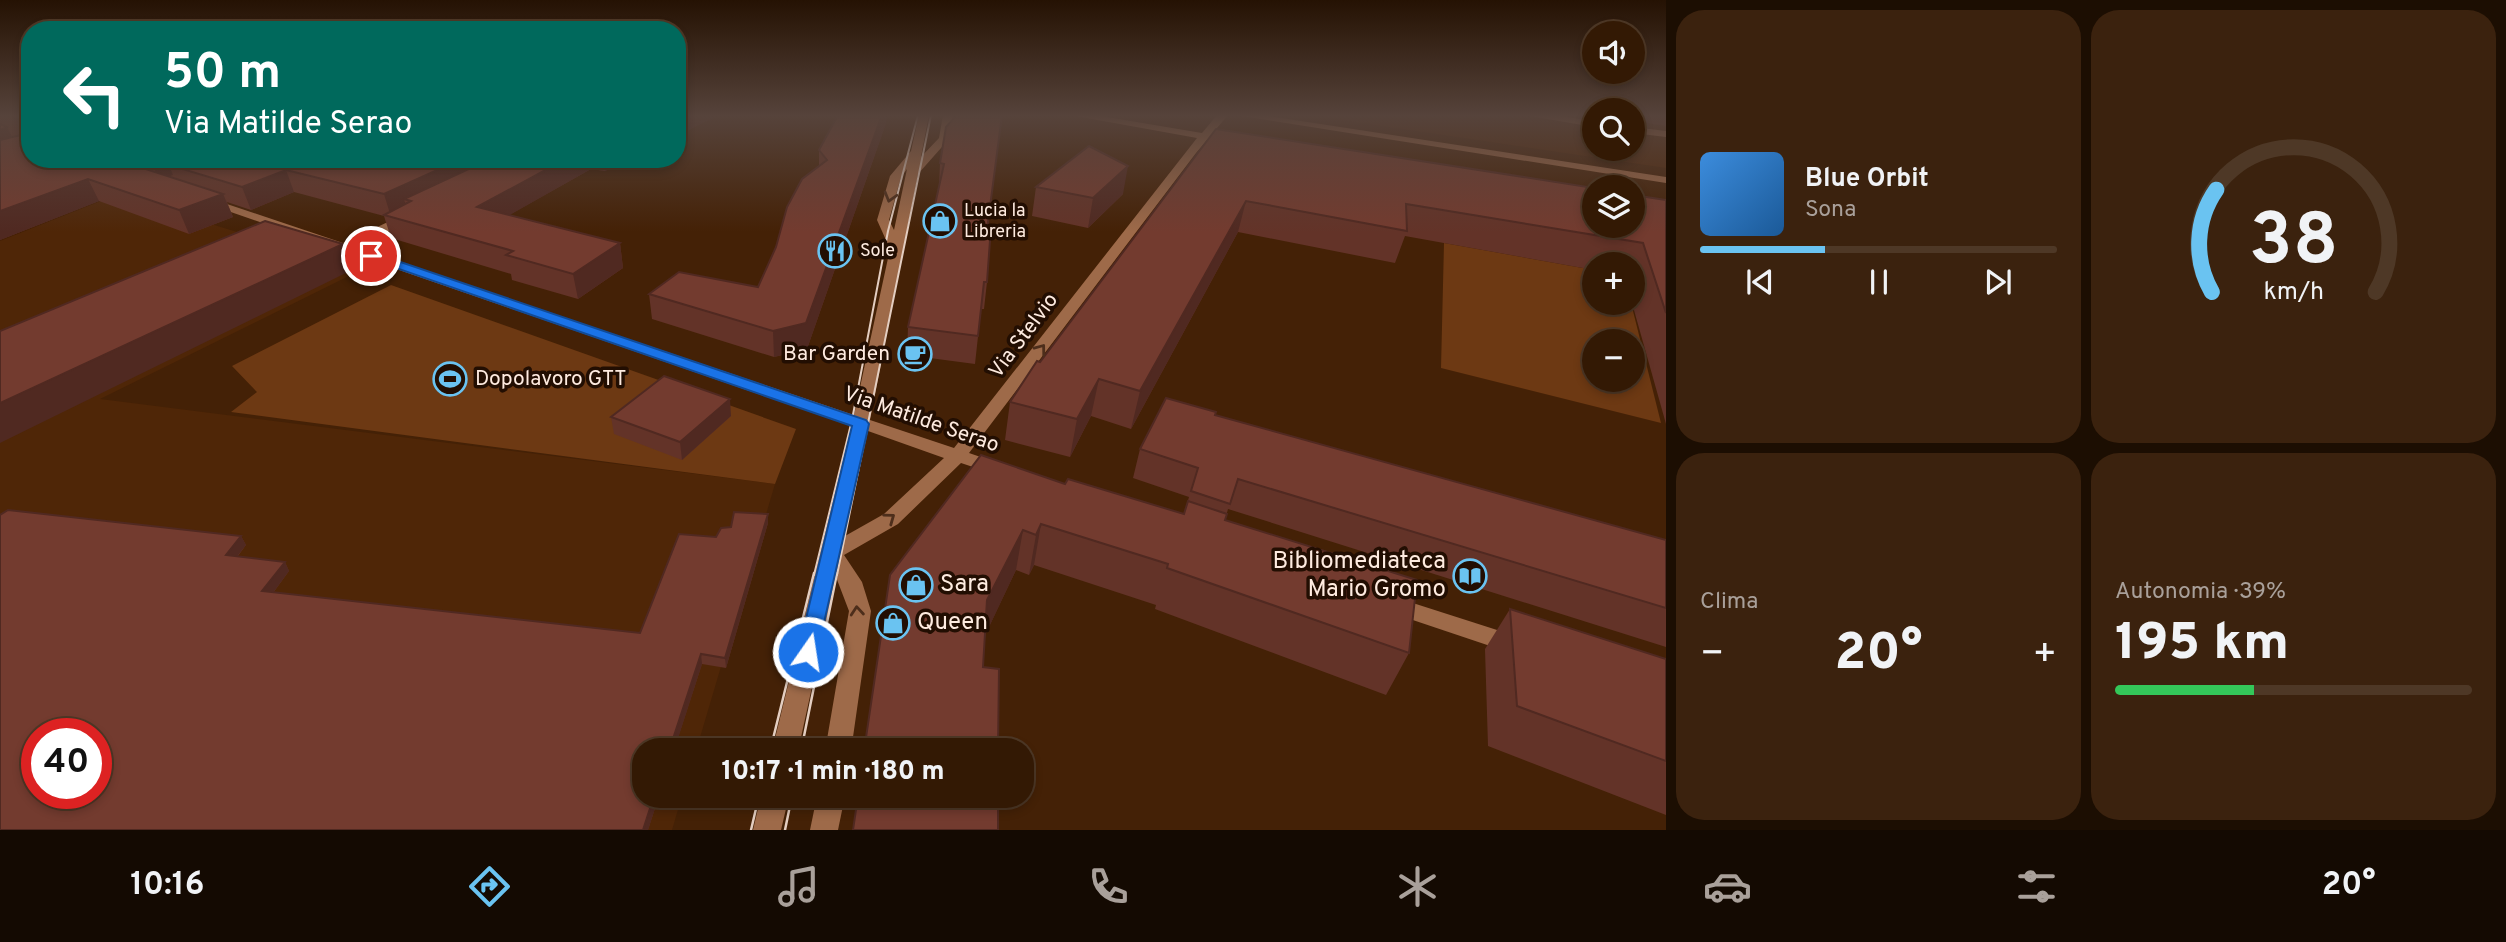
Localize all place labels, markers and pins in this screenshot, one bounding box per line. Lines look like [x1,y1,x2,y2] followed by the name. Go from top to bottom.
[964,200,1026,244] place label: Lucia la Libreria
[921,202,959,240] shop icon: Lucia la Libreria
[341,226,401,286] pin
[816,232,854,270] restaurant icon: Sole
[860,240,895,263] place label: Sole
[896,335,934,373] cafe icon: Bar Garden
[783,341,890,368] place label: Bar Garden
[431,360,469,398] sports icon: Dopolavoro GTT
[475,366,627,393] place label: Dopolavoro GTT
[1273,547,1446,605] place label: Bibliomediateca Mario Gromo
[1451,557,1489,595] library icon: Bibliomediateca Mario Gromo
[897,566,935,604] shop icon: Sara
[940,570,989,600] place label: Sara
[874,604,912,642] shop icon: Queen
[917,608,988,638] place label: Queen

